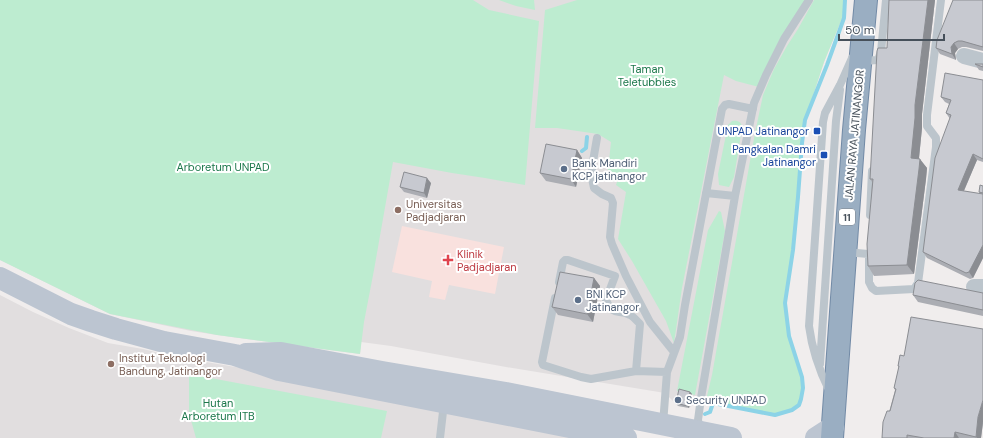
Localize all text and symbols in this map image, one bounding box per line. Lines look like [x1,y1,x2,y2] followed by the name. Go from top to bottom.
[839,16,944,42] scale bar
[845,22,874,38] text: 50 m
[618,62,676,89] park label: Taman Teletubbies
[841,69,867,201] street label: JALAN RAYA JATINANGOR
[718,124,809,138] place label: UNPAD Jatinangor
[812,126,822,136] marker: UNPAD Jatinangor
[732,142,816,169] place label: Pangkalan Damri Jatinangor
[819,150,829,160] marker: Pangkalan Damri Jatinangor
[572,156,646,183] place label: Bank Mandiri KCP jatinangor
[176,160,270,174] park label: Arboretum UNPAD
[559,164,569,174] marker: Bank Mandiri KCP jatinangor
[406,197,466,224] place label: Universitas Padjadjaran
[393,205,403,215] marker: Universitas Padjadjaran
[839,209,855,225] road number: 11
[457,247,517,274] place label: Klinik Padjadjaran
[442,254,454,266] marker: Klinik Padjadjaran
[586,287,639,314] place label: BNI KCP Jatinangor
[573,295,583,305] marker: BNI KCP Jatinangor
[119,351,222,378] place label: Institut Teknologi Bandung, Jatinangor
[106,359,116,369] marker: Institut Teknologi Bandung, Jatinangor
[686,393,767,407] place label: Security UNPAD
[673,395,683,405] marker: Security UNPAD
[181,396,255,423] park label: Hutan Arboretum ITB

